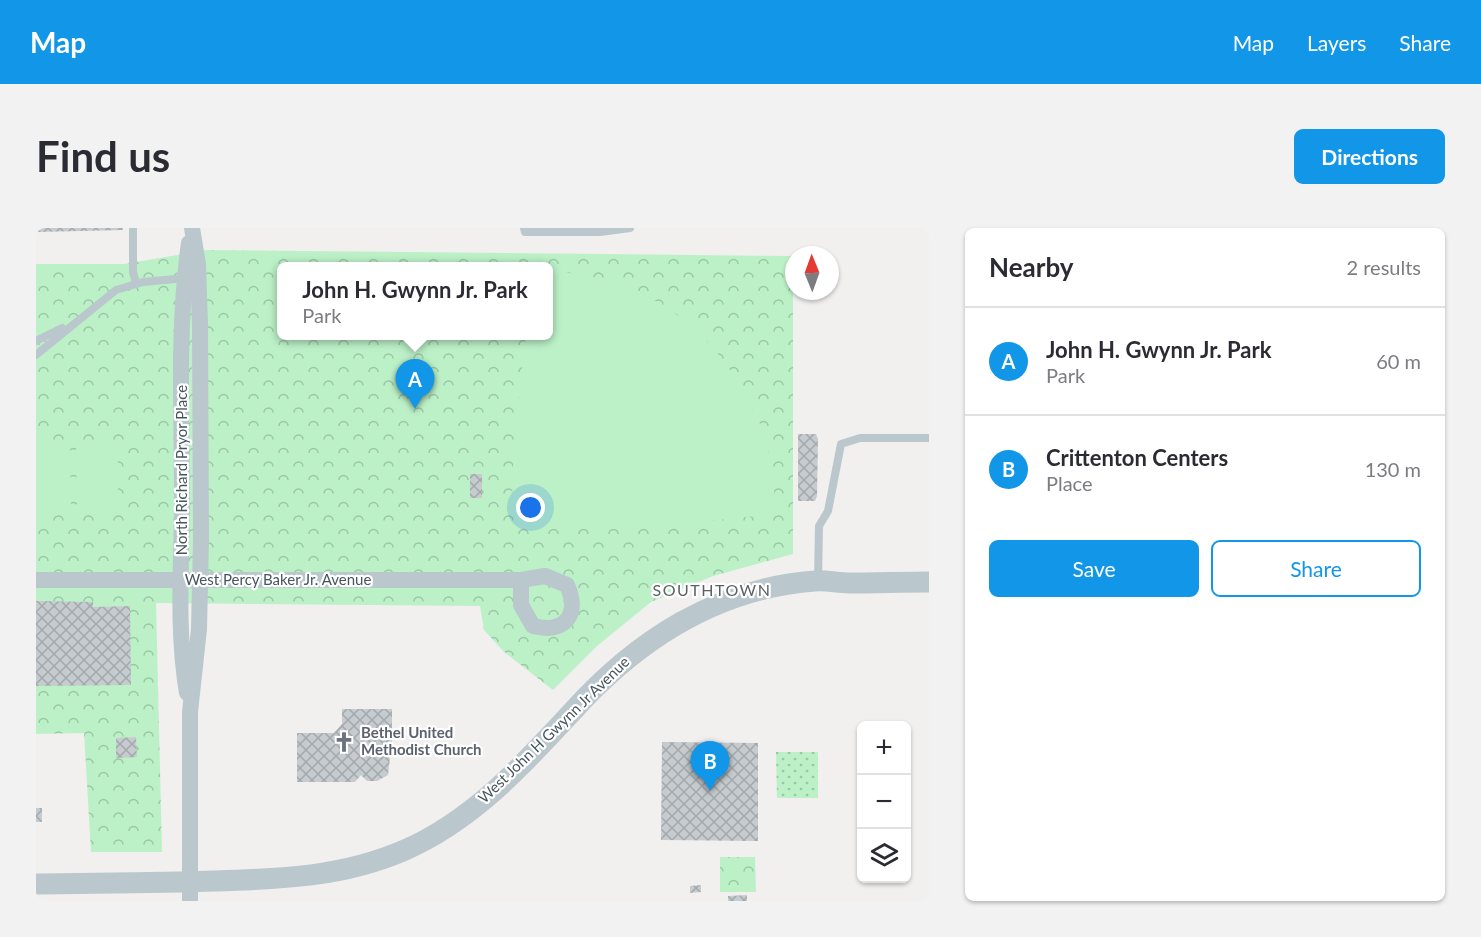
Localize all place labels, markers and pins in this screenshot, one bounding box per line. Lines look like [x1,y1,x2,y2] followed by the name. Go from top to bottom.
[396,360,434,409] pin: A
[361,723,482,758] place label: Bethel United Methodist Church
[332,730,356,754] church icon: Bethel United Methodist Church
[690,742,730,791] pin: B

